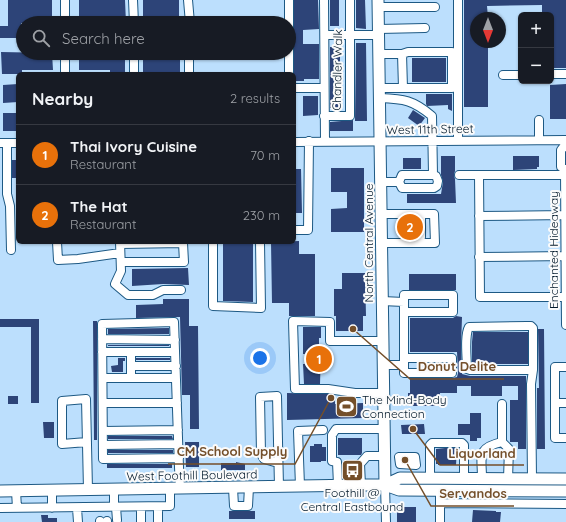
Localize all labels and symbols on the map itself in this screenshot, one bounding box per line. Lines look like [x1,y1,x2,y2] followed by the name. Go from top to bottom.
[470,12,506,48] north arrow
[329,29,345,111] street label: Chandler Walk
[386,121,474,137] street label: West 11th Street
[361,183,376,303] street label: North Central Avenue
[546,191,561,309] street label: Enchanted Hideaway
[397,212,423,242] pin: 2
[306,344,332,374] pin: 1
[250,348,270,368] your location
[410,354,504,379] callout: Donut Delite
[418,358,497,374] text: Donut Delite
[362,392,447,421] place label: The Mind-Body Connection
[334,393,360,419] sports icon: The Mind-Body Connection
[168,439,295,464] callout: CM School Supply
[440,440,524,465] callout: Liquorland
[177,443,287,459] text: CM School Supply
[448,445,516,461] text: Liquorland
[339,458,365,484] bus stop icon: Foothill @ Central Eastbound
[126,466,258,484] street label: West Foothill Boulevard
[431,481,514,506] callout: Servandos
[301,485,403,514] place label: Foothill @ Central Eastbound
[439,485,507,501] text: Servandos

